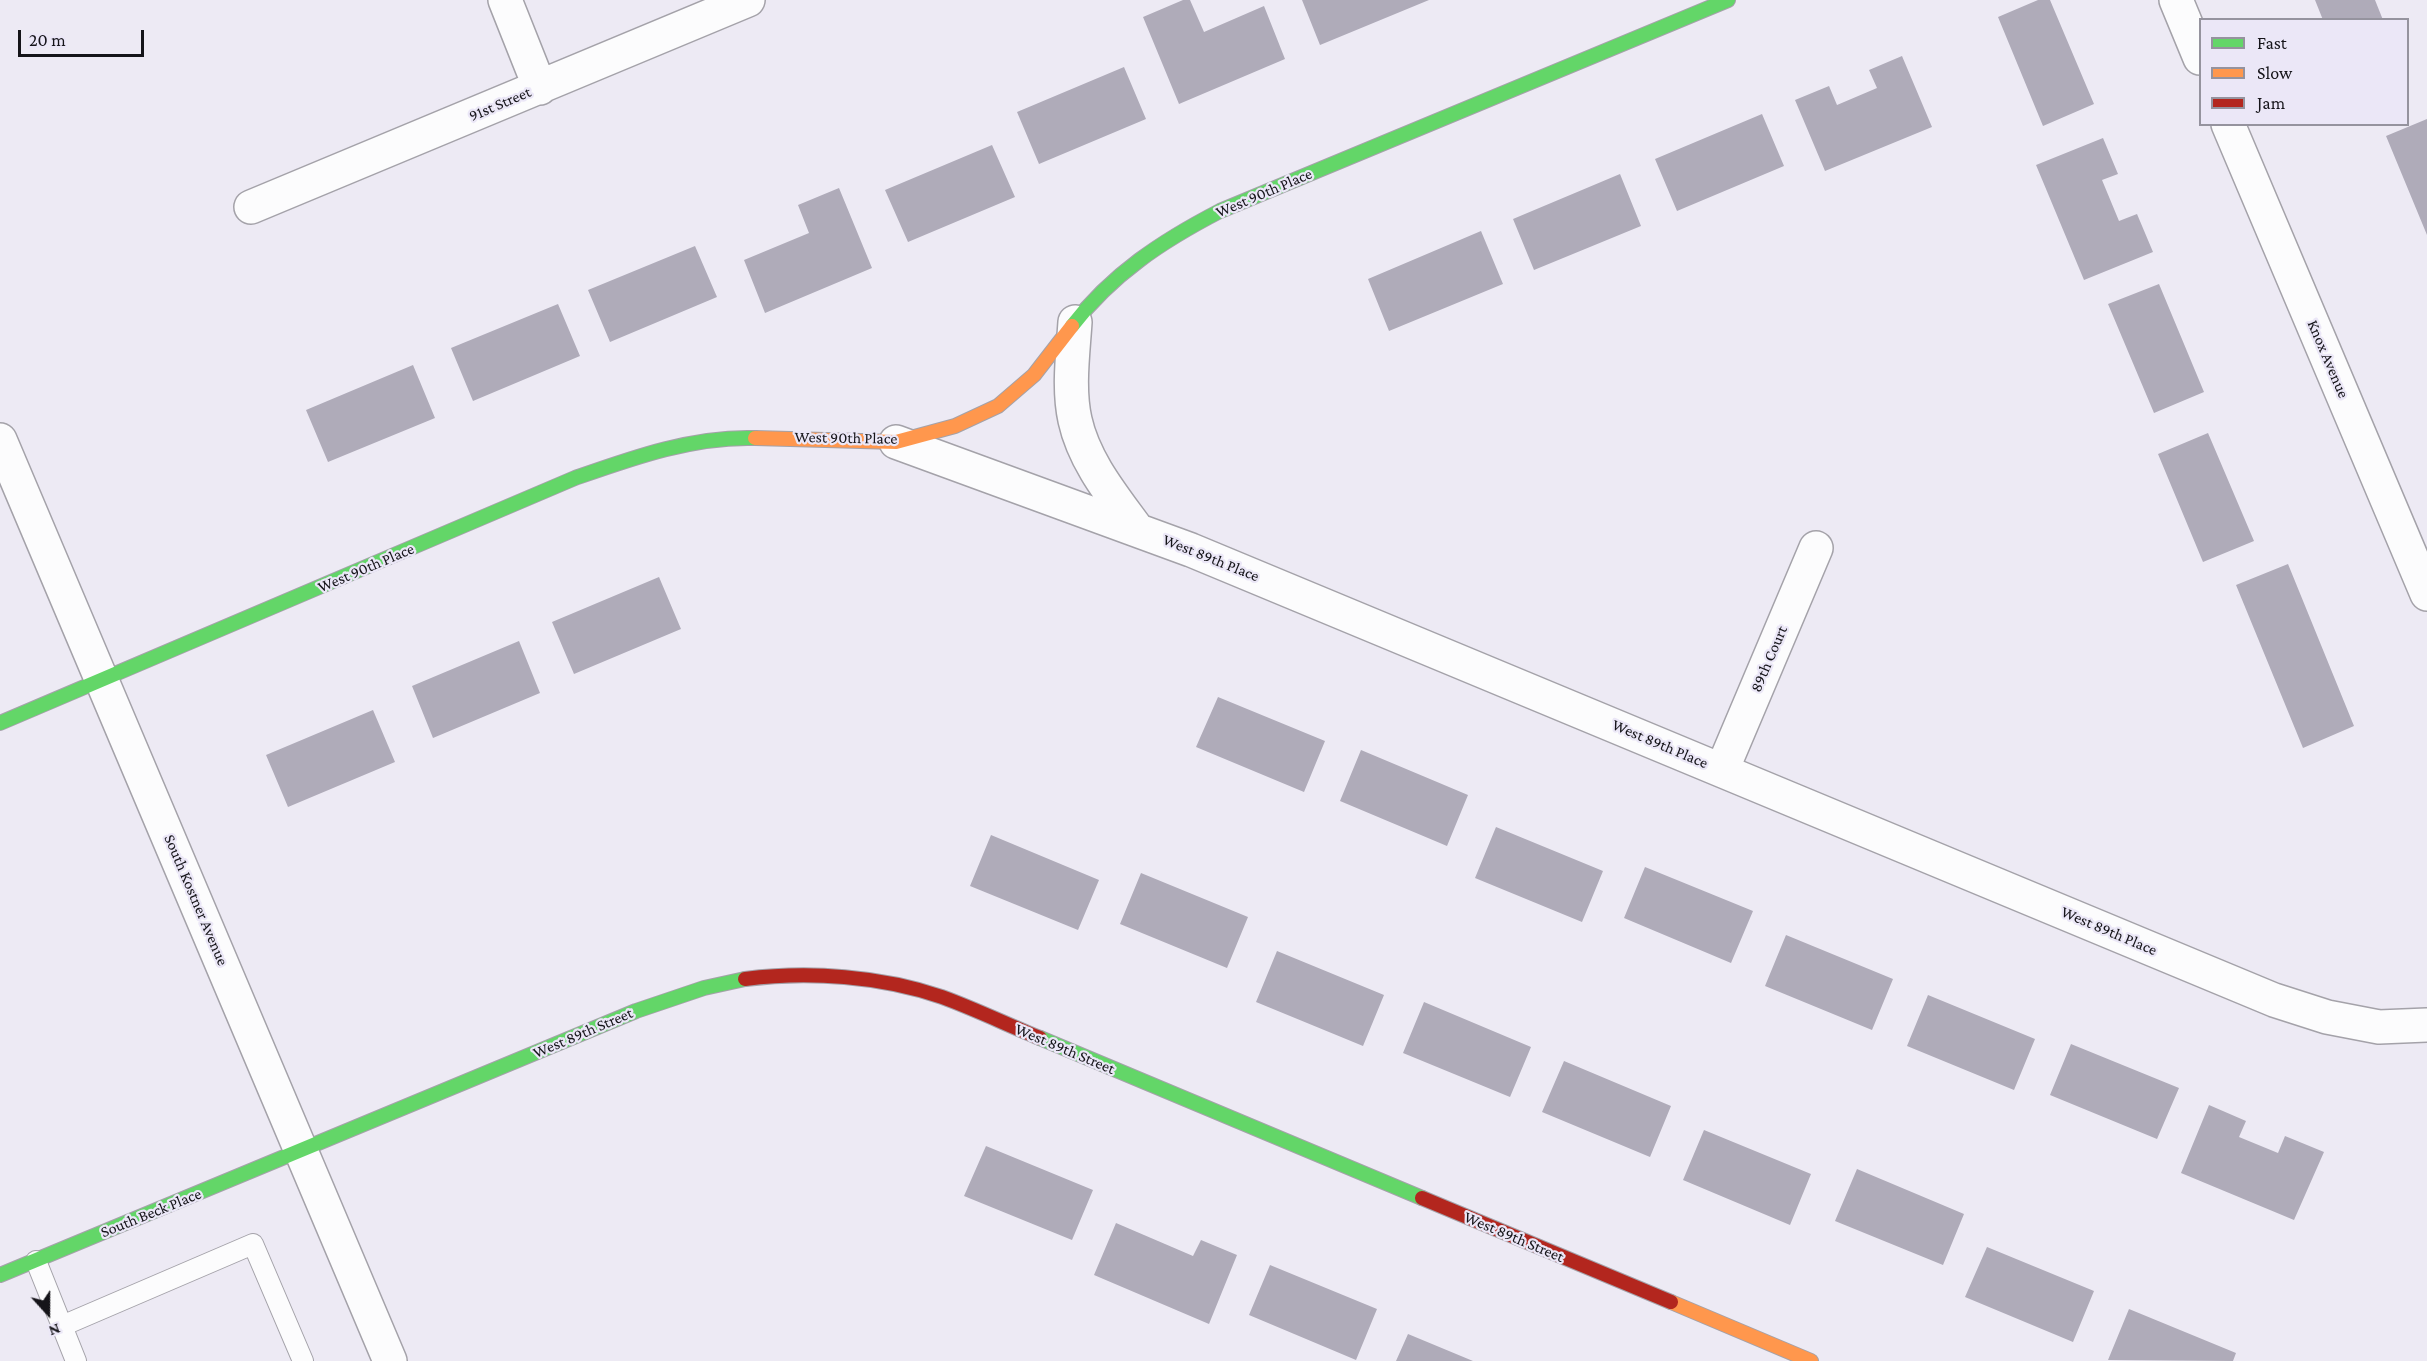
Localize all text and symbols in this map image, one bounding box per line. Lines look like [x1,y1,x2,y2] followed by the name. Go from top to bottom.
[21,18,147,56] scale bar
[2199,18,2409,126] legend
[29,30,66,50] text: 20 m
[2257,33,2287,53] text: Fast
[2257,63,2292,83] text: Slow
[466,82,534,126] street label: 91st Street
[2257,93,2285,113] text: Jam
[1213,164,1315,222] street label: West 90th Place
[2303,317,2353,401] street label: Knox Avenue
[794,428,898,448] street label: West 90th Place
[1160,530,1262,586] street label: West 89th Place
[315,539,417,597] street label: West 90th Place
[1746,623,1792,695] street label: 89th Court
[1609,715,1711,773] street label: West 89th Place
[160,831,232,969] street label: South Kostner Avenue
[2058,902,2160,960] street label: West 89th Place
[530,1003,636,1063] street label: West 89th Street
[1012,1019,1118,1079] street label: West 89th Street
[98,1184,204,1242] street label: South Beck Place
[1461,1207,1567,1267] street label: West 89th Street
[18,1283,78,1343] north arrow
[46,1320,63,1340] text: N

